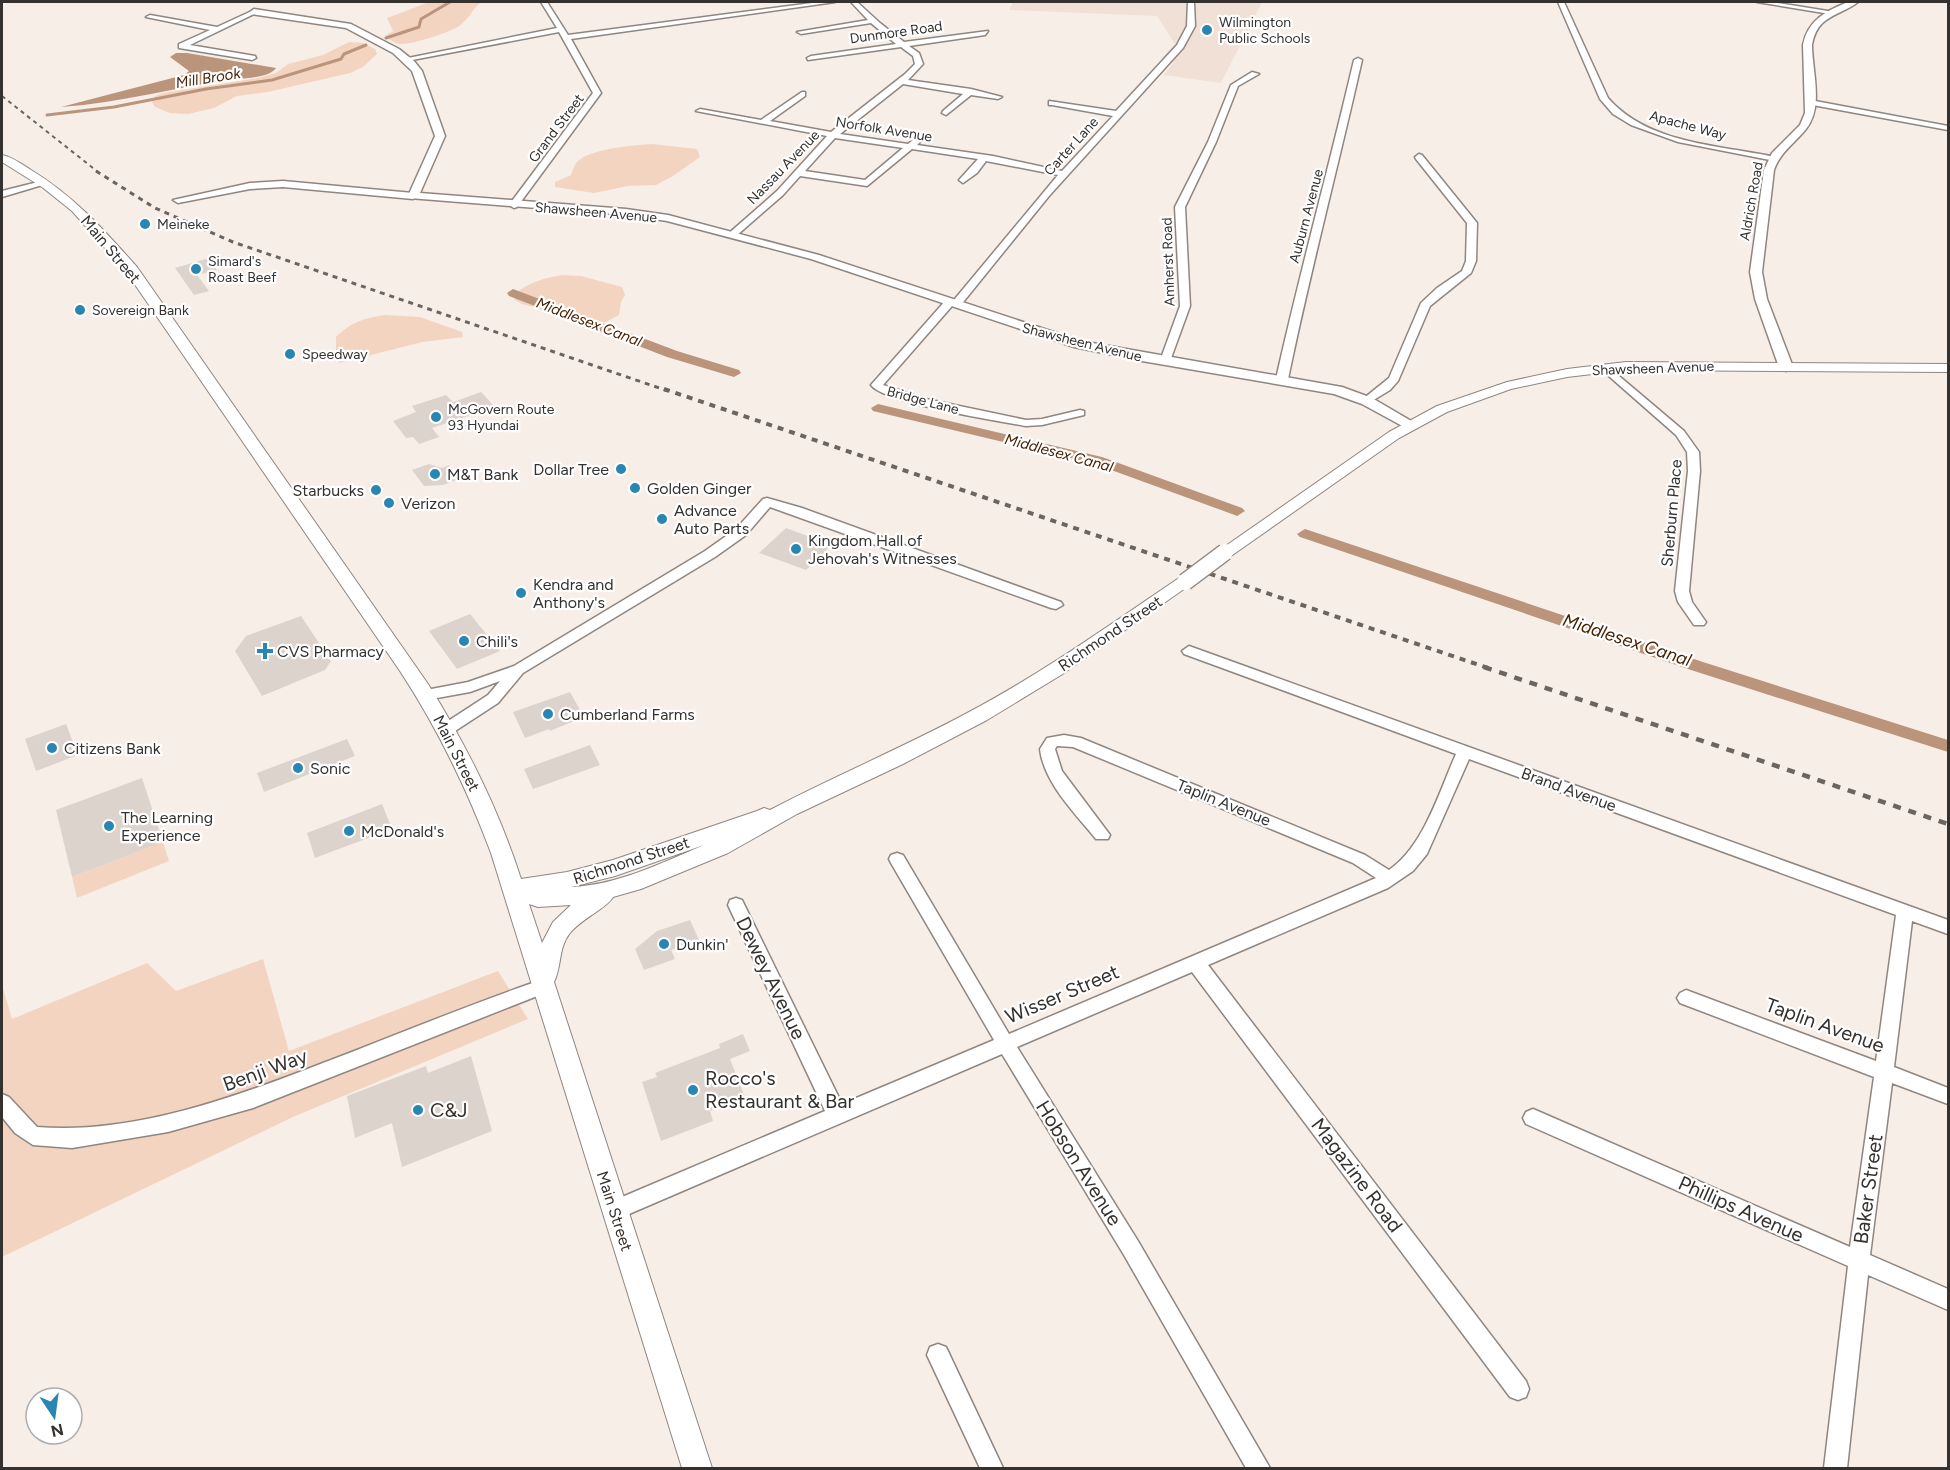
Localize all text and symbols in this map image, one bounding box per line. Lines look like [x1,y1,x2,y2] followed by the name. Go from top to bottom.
[1219,14,1310,47] place label: Wilmington Public Schools
[849,18,943,47] street label: Dunmore Road
[1200,23,1214,37] marker: Wilmington Public Schools
[174,64,242,92] water label: Mill Brook
[525,91,588,166] street label: Grand Street
[1648,107,1729,144] street label: Apache Way
[834,113,934,146] street label: Norfolk Avenue
[1041,113,1102,179] street label: Carter Lane
[744,126,823,208] street label: Nassau Avenue
[1736,160,1767,242] street label: Aldrich Road
[1286,167,1327,265] street label: Auburn Avenue
[534,199,658,226] street label: Shawsheen Avenue
[77,211,145,287] street label: Main Street
[157,216,210,233] place label: Meineke
[138,217,152,231] marker: Meineke
[1158,217,1179,307] street label: Amherst Road
[208,253,277,286] place label: Simard's Roast Beef
[189,262,203,276] marker: Simard's Roast Beef
[534,294,645,351] water label: Middlesex Canal
[92,302,189,319] place label: Sovereign Bank
[73,303,87,317] marker: Sovereign Bank
[1020,319,1144,366] street label: Shawsheen Avenue
[302,346,368,363] place label: Speedway
[283,347,297,361] marker: Speedway
[1591,358,1715,379] street label: Shawsheen Avenue
[885,383,961,418] street label: Bridge Lane
[448,401,555,434] place label: McGovern Route 93 Hyundai
[429,410,443,424] marker: McGovern Route 93 Hyundai
[1003,430,1116,476] water label: Middlesex Canal
[1657,458,1686,568] street label: Sherburn Place
[533,460,609,479] place label: Dollar Tree
[614,462,628,476] marker: Dollar Tree
[447,465,518,484] place label: M&T Bank
[428,467,442,481] marker: M&T Bank
[647,479,752,498] place label: Golden Ginger
[292,481,364,500] place label: Starbucks
[628,481,642,495] marker: Golden Ginger
[369,483,383,497] marker: Starbucks
[401,494,455,513] place label: Verizon
[382,496,396,510] marker: Verizon
[674,501,749,538] place label: Advance Auto Parts
[655,512,669,526] marker: Advance Auto Parts
[808,531,957,568] place label: Kingdom Hall of Jehovah's Witnesses
[789,542,803,556] marker: Kingdom Hall of Jehovah's Witnesses
[533,575,614,612] place label: Kendra and Anthony's
[514,586,528,600] marker: Kendra and Anthony's
[1055,592,1166,675] street label: Richmond Street
[1560,609,1695,671] water label: Middlesex Canal
[476,632,518,651] place label: Chili's
[457,634,471,648] marker: Chili's
[277,642,384,661] place label: CVS Pharmacy
[258,644,272,658] marker: CVS Pharmacy
[560,705,695,724] place label: Cumberland Farms
[541,707,555,721] marker: Cumberland Farms
[429,712,484,795] street label: Main Street
[64,739,161,758] place label: Citizens Bank
[45,741,59,755] marker: Citizens Bank
[310,759,351,778] place label: Sonic
[291,761,305,775] marker: Sonic
[1519,763,1619,816] street label: Brand Avenue
[1174,775,1274,830] street label: Taplin Avenue
[121,808,213,845] place label: The Learning Experience
[102,819,116,833] marker: The Learning Experience
[361,822,444,841] place label: McDonald's
[342,824,356,838] marker: McDonald's
[571,833,692,888] street label: Richmond Street
[731,913,811,1043] street label: Dewey Avenue
[676,935,728,954] place label: Dunkin'
[657,937,671,951] marker: Dunkin'
[1002,959,1122,1029] street label: Wisser Street
[1762,992,1888,1058] street label: Taplin Avenue
[219,1043,311,1096] street label: Benji Way
[705,1066,854,1113] place label: Rocco's Restaurant & Bar
[686,1083,700,1097] marker: Rocco's Restaurant & Bar
[1031,1096,1127,1230] street label: Hobson Avenue
[430,1098,468,1122] place label: C&J
[411,1103,425,1117] marker: C&J
[1306,1113,1408,1237] street label: Magazine Road
[1848,1133,1888,1245] street label: Baker Street
[593,1169,636,1254] street label: Main Street
[1675,1171,1807,1247] street label: Phillips Avenue
[24,1386,84,1446] north arrow
[49,1419,65,1441] text: N

